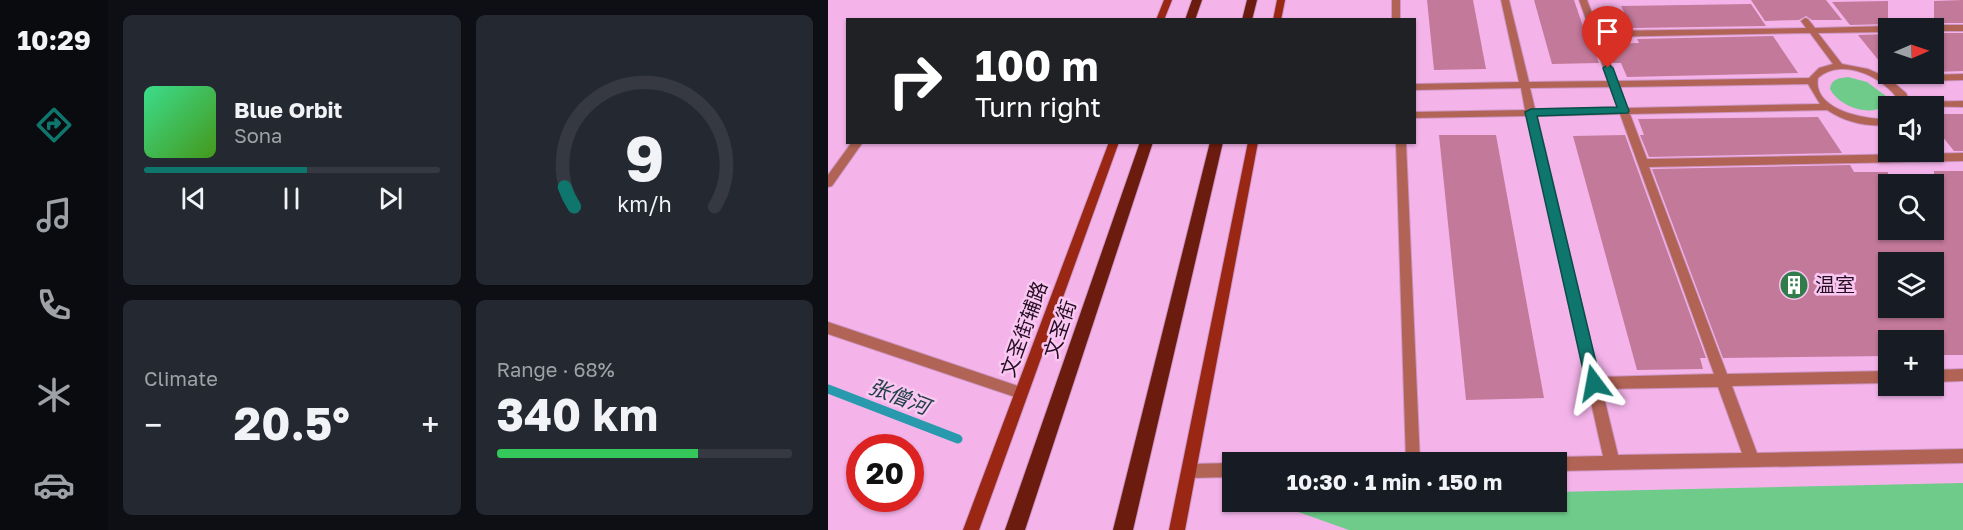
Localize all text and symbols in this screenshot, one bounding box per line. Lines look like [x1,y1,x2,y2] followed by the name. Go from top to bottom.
[1582,6,1633,68] pin
[1591,15,1624,48] icon: arrive
[1878,18,1944,84] north arrow
[1878,18,1944,396] map controls
[17,24,91,56] text: 10:29
[975,40,1098,90] text: 100 m
[876,42,954,120] icon: right
[975,91,1101,123] text: Turn right
[234,96,342,123] text: Blue Orbit
[1878,96,1944,162] button: sound
[33,104,75,146] icon: directions
[624,120,664,195] text: 9
[234,123,282,147] text: Sona
[1878,174,1944,240] button: search
[177,182,210,215] icon: previous
[275,182,308,215] icon: pause
[374,182,407,215] icon: next
[617,192,672,218] text: km/h
[33,194,75,236] icon: music
[1878,252,1944,318] button: layers
[1778,269,1810,301] building icon: 温室
[1815,272,1855,296] place label: 温室
[995,278,1051,380] street label: 文圣街辅路
[33,284,75,326] icon: phone
[1038,296,1080,361] street label: 文圣街
[1878,330,1944,396] button: +
[1562,351,1626,415] position arrow
[497,357,615,381] text: Range · 68%
[144,366,218,390] text: Climate
[865,373,937,421] water label: 张僧河
[33,374,75,416] icon: climate
[497,387,658,441] text: 340 km
[234,396,350,450] text: 20.5°
[144,405,162,444] text: −
[421,405,439,444] text: +
[846,434,924,512] speed limit sign: 20
[33,464,75,506] icon: car
[1287,468,1502,495] text: 10:30 · 1 min · 150 m

